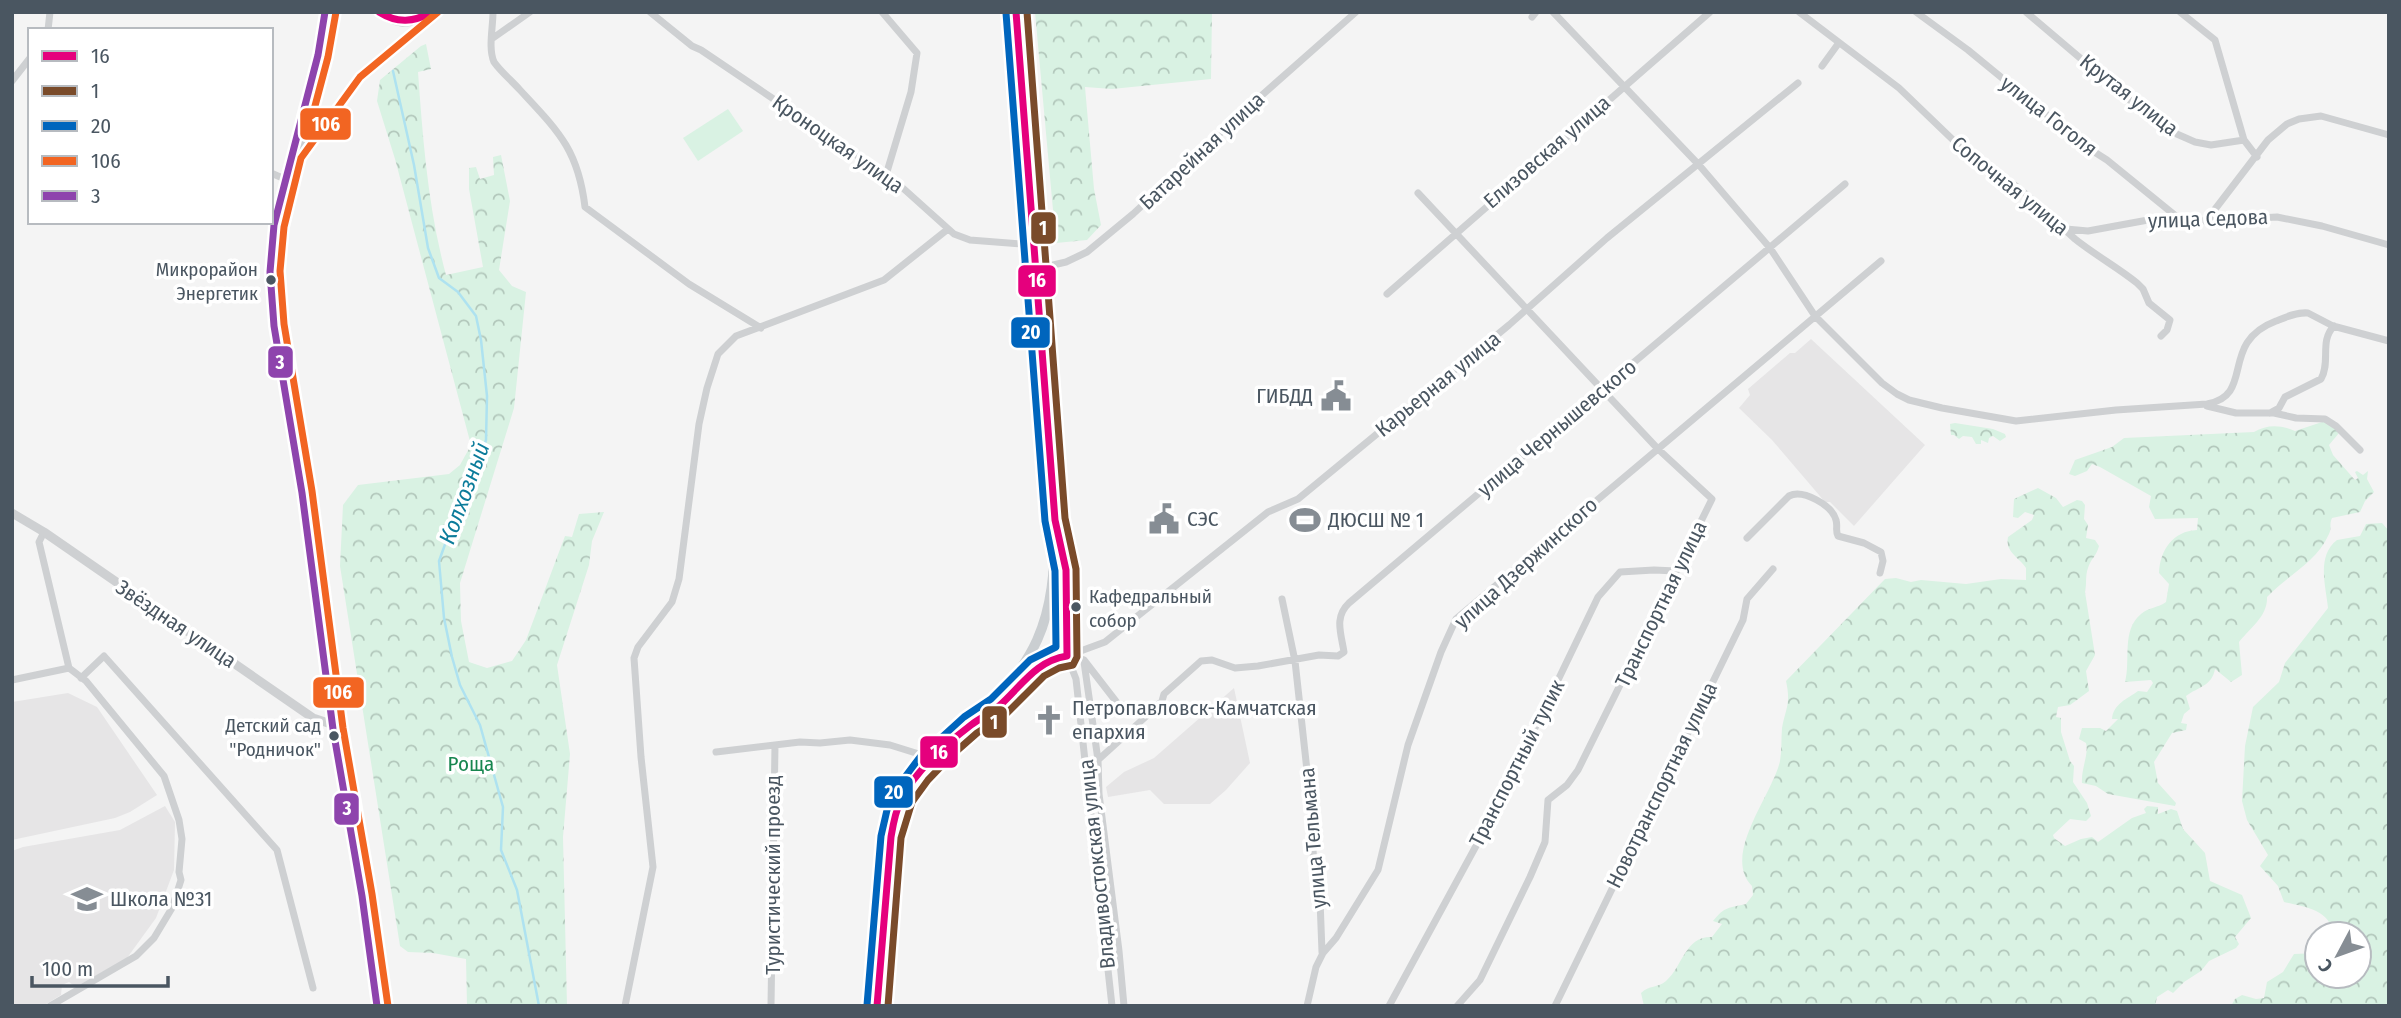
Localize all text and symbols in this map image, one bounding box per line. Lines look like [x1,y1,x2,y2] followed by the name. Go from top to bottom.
[28,28,273,224] legend
[91,43,110,69] text: 16
[2075,49,2183,141] street label: Крутая улица
[1995,70,2103,162] street label: улица Гоголя
[91,78,99,104] text: 1
[1134,87,1270,215] street label: Батарейная улица
[767,89,909,199] street label: Кроноцкая улица
[1478,90,1616,214] street label: Елизовская улица
[299,107,352,141] line badge: 106
[91,113,111,139] text: 20
[312,113,340,136] text: 106
[1946,131,2074,241] street label: Сопочная улица
[91,148,121,174] text: 106
[91,183,100,209] text: 3
[2147,204,2269,234] street label: улица Седова
[1030,211,1057,245] line badge: 1
[1039,217,1047,240] text: 1
[156,258,258,305] place label: Микрорайон Энергетик
[1017,264,1057,298] line badge: 16
[1028,269,1046,292] text: 16
[264,273,278,287] marker: Микрорайон Энергетик
[1010,316,1051,349] line badge: 20
[1020,321,1041,344] text: 20
[1370,326,1506,442] street label: Карьерная улица
[267,345,294,379] line badge: 3
[275,351,285,374] text: 3
[1472,354,1642,502] street label: улица Чернышевского
[1319,379,1353,413] public building icon: ГИБДД
[1256,383,1313,409] place label: ГИБДД
[433,438,495,548] water label: Колхозный
[1449,492,1603,634] street label: улица Дзержинского
[1147,502,1181,536] public building icon: СЭС
[1288,503,1322,537] sports icon: ДЮСШ № 1
[1187,506,1219,532] place label: СЭС
[1327,507,1424,533] place label: ДЮСШ № 1
[1609,517,1713,691] street label: Транспортная улица
[111,574,241,674] street label: Звёздная улица
[1089,585,1212,632] place label: Кафедральный собор
[1069,600,1083,614] marker: Кафедральный собор
[1464,675,1570,851] street label: Транспортный тупик
[312,676,365,709] line badge: 106
[1601,678,1723,892] street label: Новотранспортная улица
[324,681,352,704] text: 106
[1072,695,1317,745] place label: Петропавловск-Камчатская епархия
[1032,703,1066,737] church icon: Петропавловск-Камчатская епархия
[981,705,1008,739] line badge: 1
[990,711,998,734] text: 1
[225,714,321,761] place label: Детский сад "Родничок"
[327,729,341,743] marker: Детский сад "Родничок"
[919,735,959,769] line badge: 16
[930,741,948,764] text: 16
[448,751,494,777] park label: Роща
[1073,758,1121,970] street label: Владивостокская улица
[1294,766,1332,910] street label: улица Тельмана
[760,775,786,975] street label: Туристический проезд
[873,775,914,809] line badge: 20
[883,781,904,804] text: 20
[333,792,360,826] line badge: 3
[342,797,352,820] text: 3
[70,882,104,916] school or university icon: Школа №31
[110,886,212,912] place label: Школа №31
[2303,920,2373,990] north arrow
[32,944,168,988] scale bar
[2314,954,2337,977] text: С
[42,956,93,982] text: 100 m

